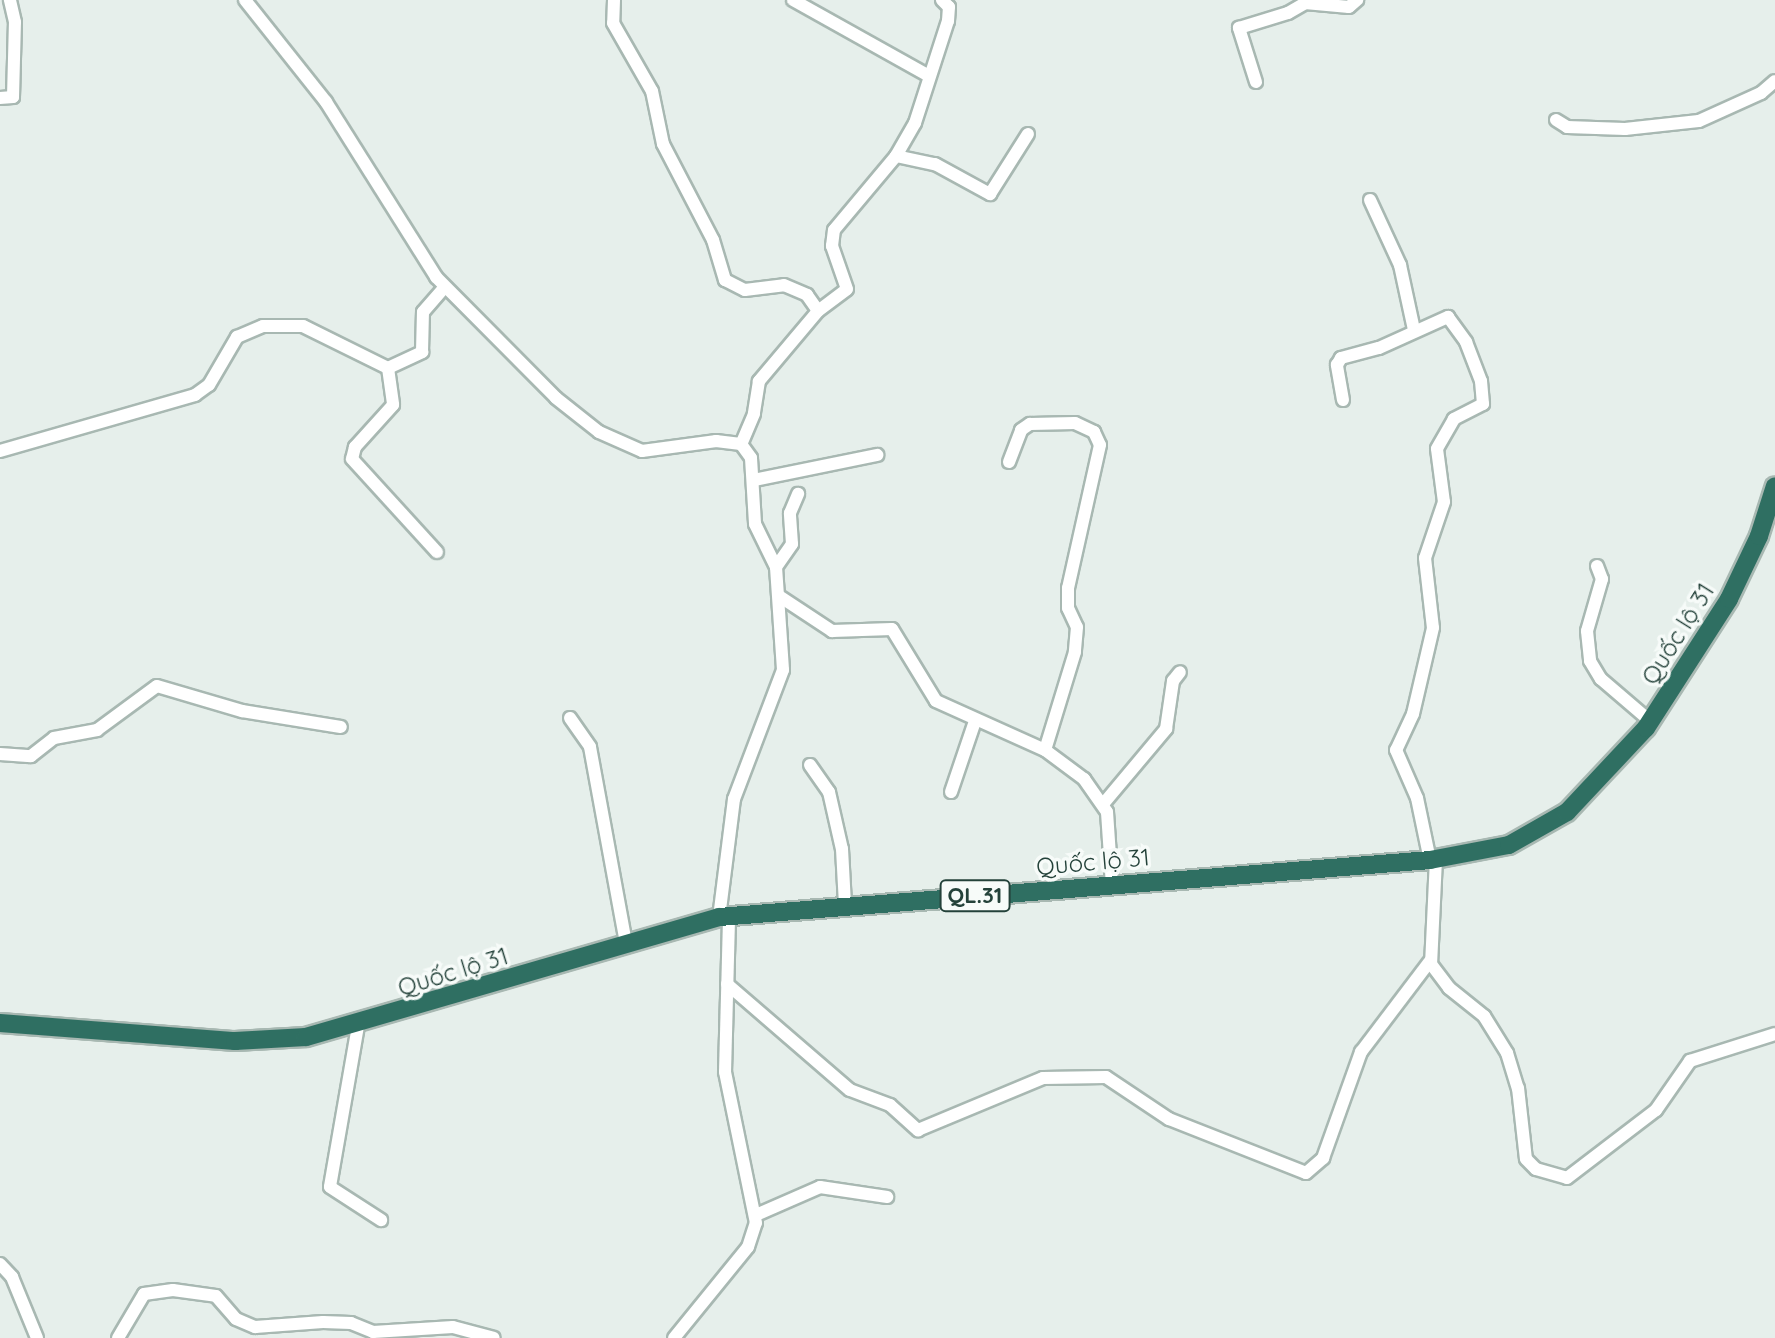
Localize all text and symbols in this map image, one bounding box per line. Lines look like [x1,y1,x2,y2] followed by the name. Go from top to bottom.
[1636,578,1720,690] street label: Quốc lộ 31
[1035,843,1151,881] street label: Quốc lộ 31
[939,878,1011,914] road number: QL.31
[394,942,512,1002] street label: Quốc lộ 31

